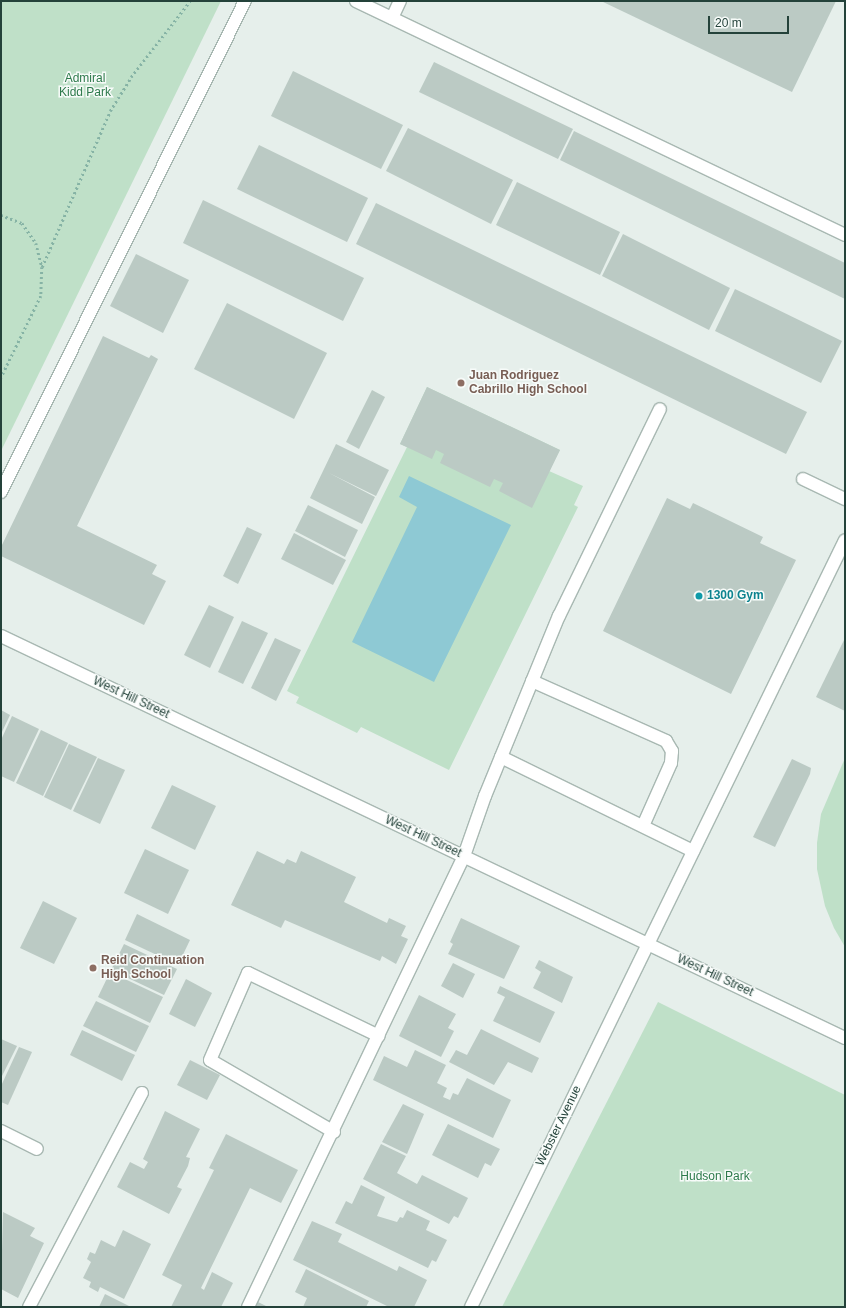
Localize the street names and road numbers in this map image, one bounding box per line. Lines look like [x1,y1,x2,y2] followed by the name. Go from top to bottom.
[91,674,171,722] street label: West Hill Street
[383,813,463,861] street label: West Hill Street
[675,952,755,1000] street label: West Hill Street
[533,1083,585,1169] street label: Webster Avenue

